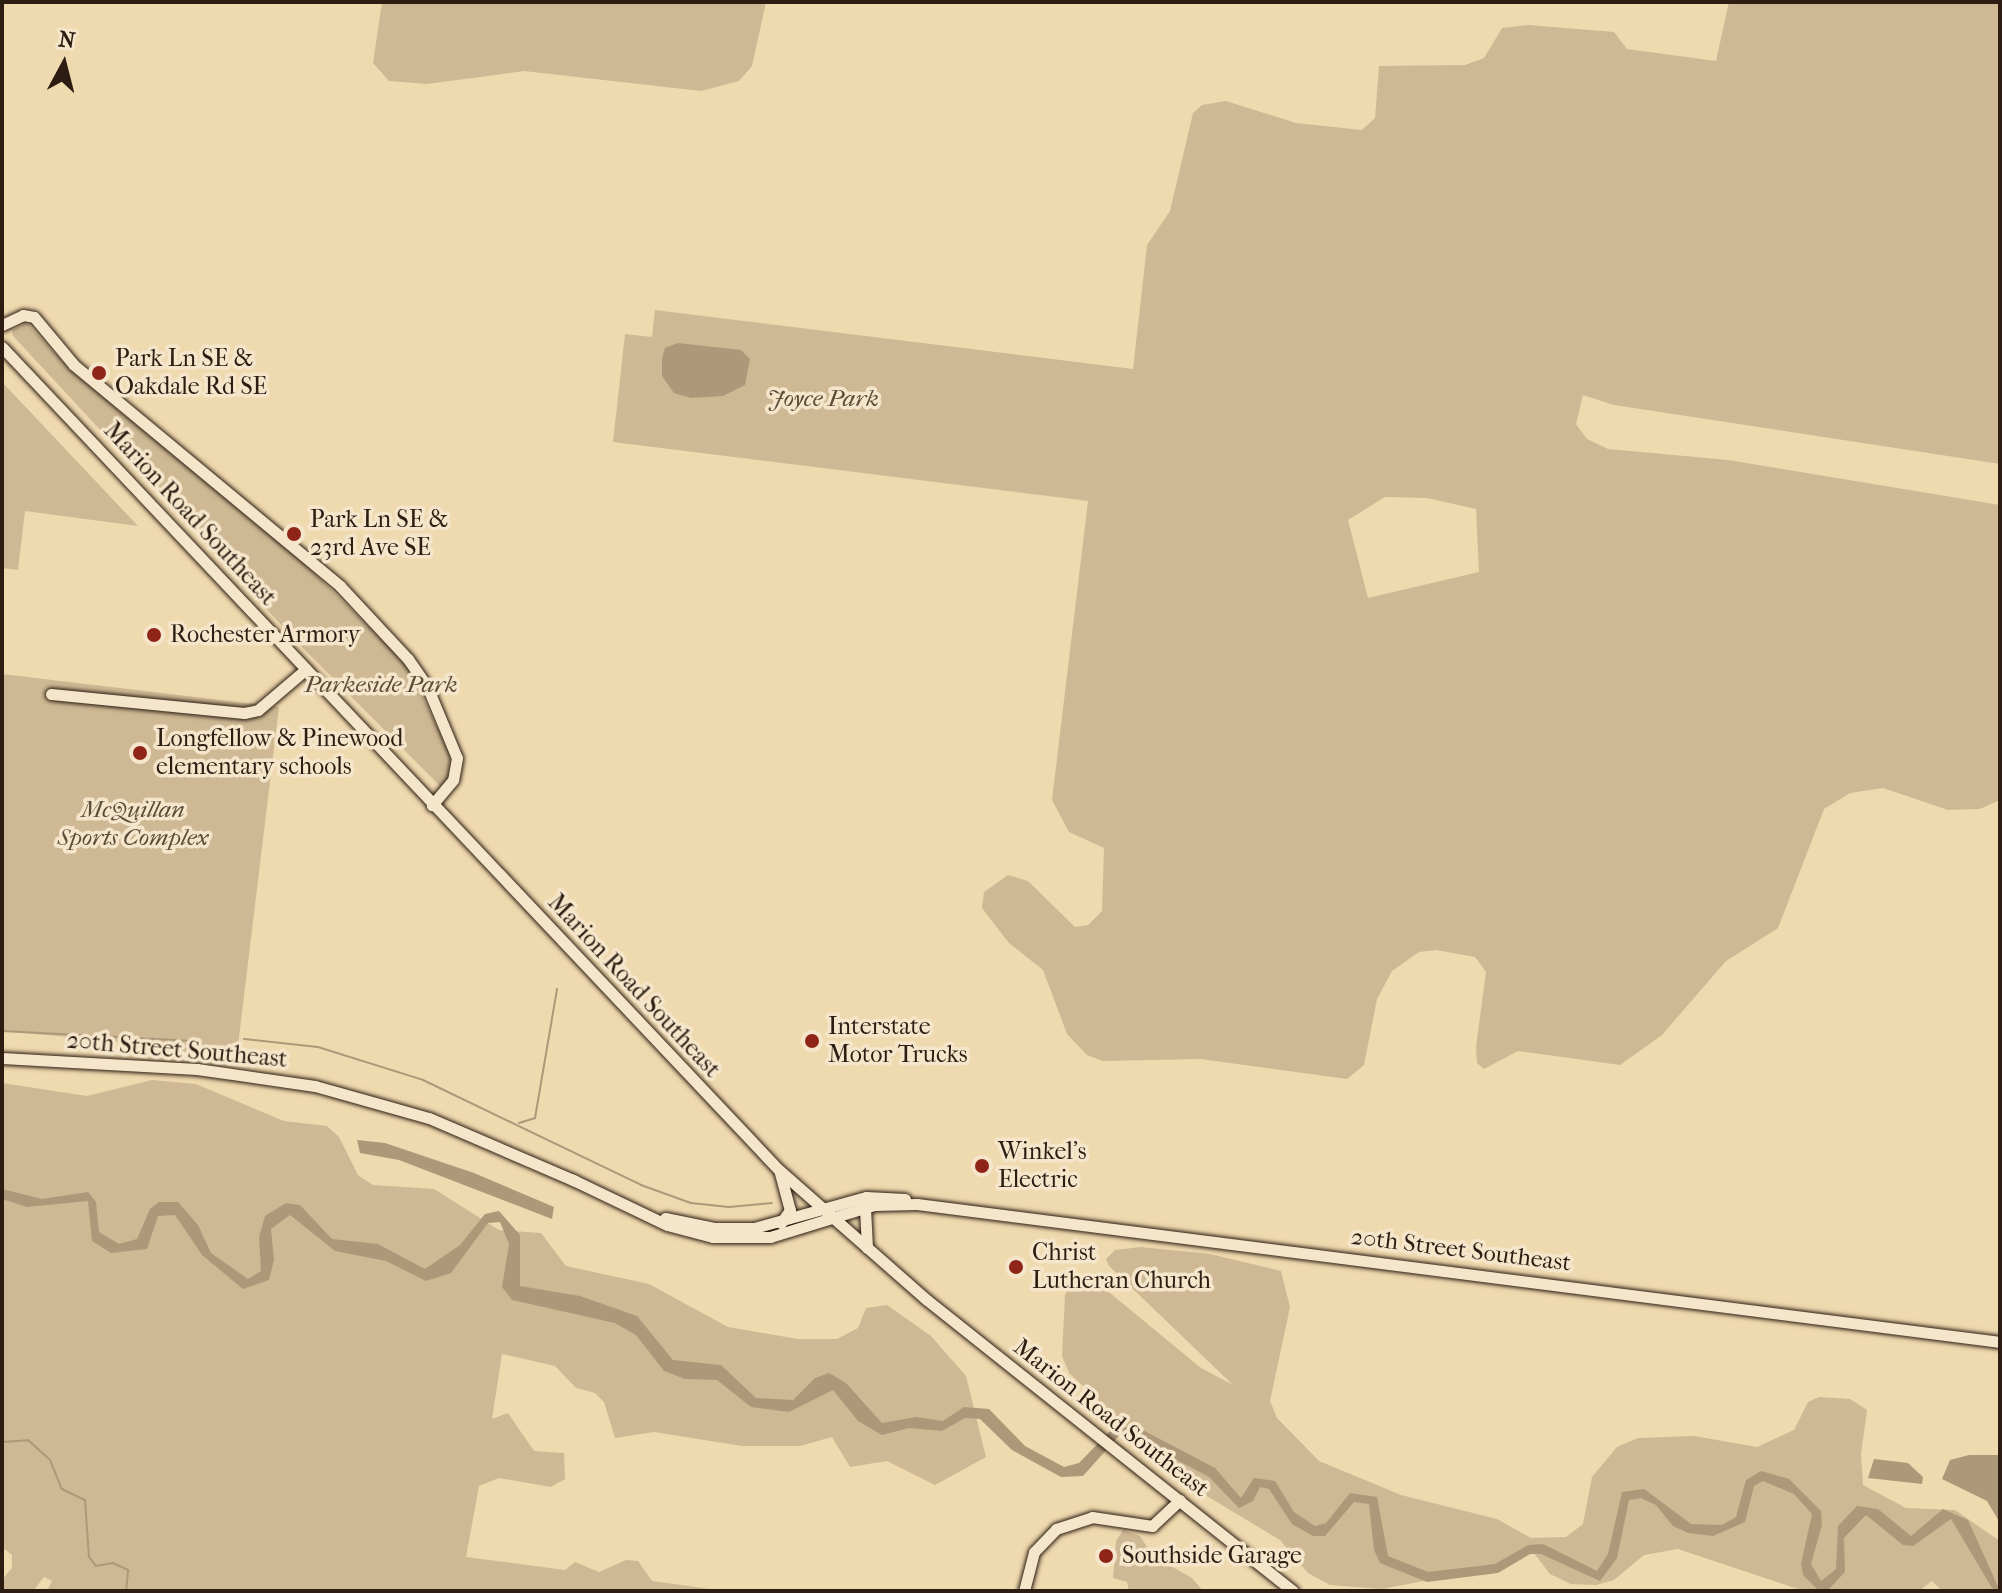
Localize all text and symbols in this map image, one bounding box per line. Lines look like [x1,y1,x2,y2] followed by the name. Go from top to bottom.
[24,24,104,104] north arrow
[57,26,77,54] text: N
[115,345,267,401] place label: Park Ln SE & Oakdale Rd SE
[90,364,108,382] marker: Park Ln SE & Oakdale Rd SE
[767,385,879,413] park label: Joyce Park
[98,416,282,612] street label: Marion Road Southeast
[310,506,448,562] place label: Park Ln SE & 23rd Ave SE
[285,525,303,543] marker: Park Ln SE & 23rd Ave SE
[170,621,360,649] place label: Rochester Armory
[145,626,163,644] marker: Rochester Armory
[304,671,458,699] park label: Parkeside Park
[156,725,403,781] place label: Longfellow & Pinewood elementary schools
[131,744,149,762] marker: Longfellow & Pinewood elementary schools
[57,796,209,852] park label: McQuillan Sports Complex
[542,888,726,1084] street label: Marion Road Southeast
[828,1013,968,1069] place label: Interstate Motor Trucks
[65,1026,289,1074] street label: 20th Street Southeast
[803,1032,821,1050] marker: Interstate Motor Trucks
[998,1138,1087,1194] place label: Winkel's Electric
[973,1157,991,1175] marker: Winkel's Electric
[1349,1222,1573,1278] street label: 20th Street Southeast
[1032,1239,1211,1295] place label: Christ Lutheran Church
[1007,1258,1025,1276] marker: Christ Lutheran Church
[1008,1333,1214,1503] street label: Marion Road Southeast
[1122,1542,1302,1570] place label: Southside Garage
[1097,1547,1115,1565] marker: Southside Garage

